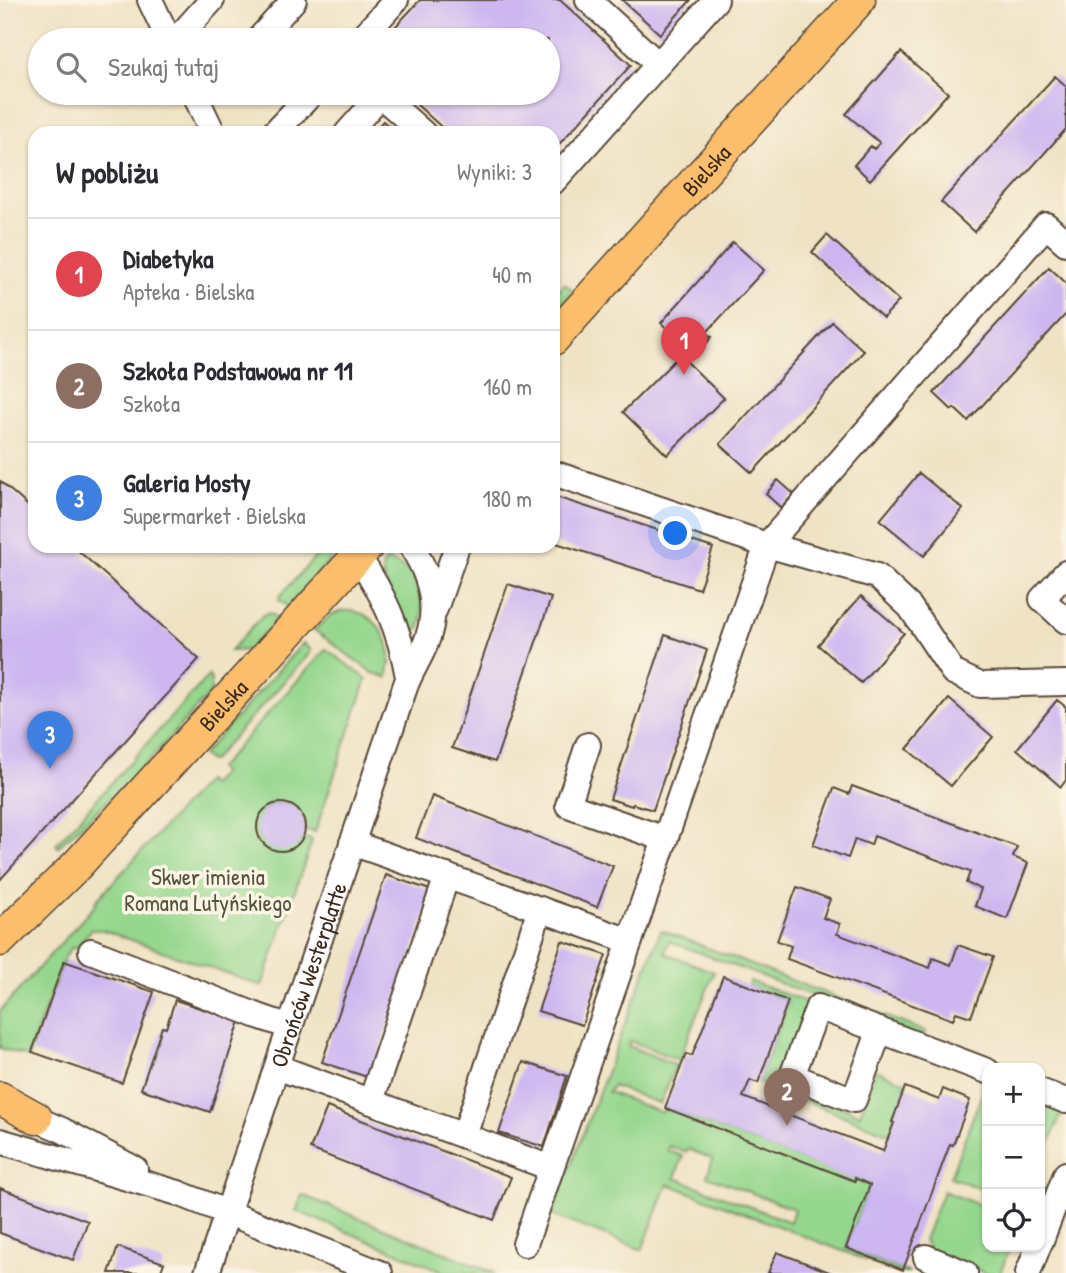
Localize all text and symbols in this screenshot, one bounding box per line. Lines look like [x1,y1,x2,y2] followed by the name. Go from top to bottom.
[28,28,560,105] search box
[52,48,90,86] icon: search
[108,49,219,84] text: Szukaj tutaj
[674,137,737,202] street label: Bielska
[56,152,158,192] text: W pobliżu
[457,156,532,187] text: Wyniki: 3
[123,241,213,276] text: Diabetyka
[75,259,83,290] text: 1
[492,259,532,290] text: 40 m
[123,276,254,307] text: Apteka · Bielska
[661,317,707,375] pin: 1
[123,353,353,388] text: Szkoła Podstawowa nr 11
[74,371,84,402] text: 2
[483,371,532,402] text: 160 m
[123,388,180,419] text: Szkoła
[123,465,251,500] text: Galeria Mosty
[74,483,84,514] text: 3
[482,483,532,514] text: 180 m
[123,500,305,531] text: Supermarket · Bielska
[658,516,692,550] your location
[191,672,254,737] street label: Bielska
[27,711,73,769] pin: 3
[124,861,292,918] park label: Skwer imienia Romana Lutyńskiego
[262,878,353,1071] street label: Obrońców Westerplatte
[982,1063,1045,1252] map controls
[982,1063,1045,1126] button: +
[764,1068,810,1126] pin: 2
[982,1126,1045,1189] button: −
[982,1189,1045,1252] button: locate

